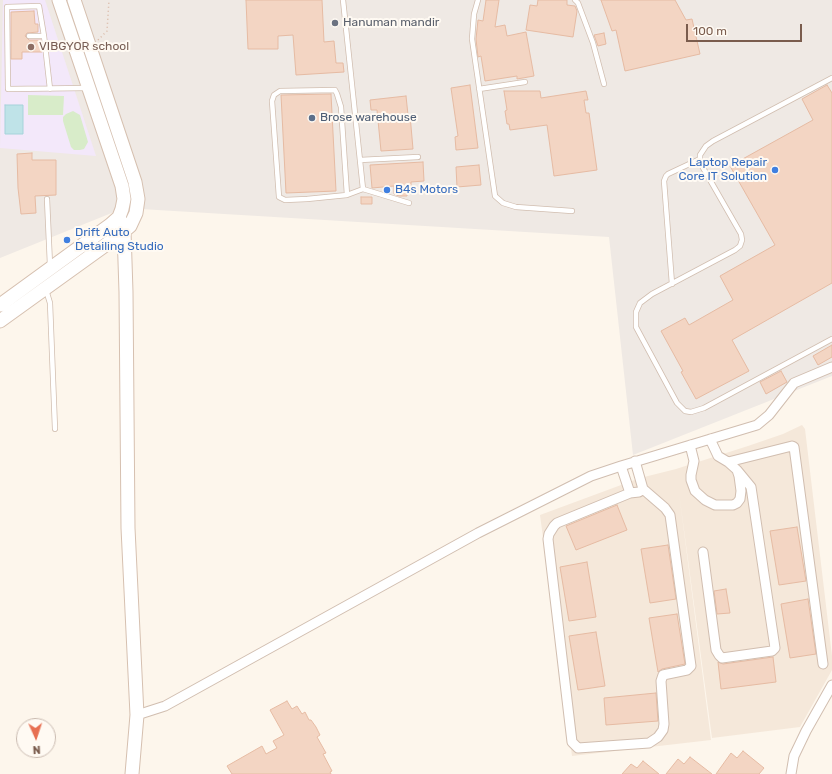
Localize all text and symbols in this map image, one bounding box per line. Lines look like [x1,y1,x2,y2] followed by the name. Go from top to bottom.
[343,16,439,30] place label: Hanuman mandir
[688,16,804,42] scale bar
[330,18,340,28] marker: Hanuman mandir
[693,24,727,38] text: 100 m
[39,40,129,54] place label: VIBGYOR school
[26,42,36,52] marker: VIBGYOR school
[320,111,417,125] place label: Brose warehouse
[307,113,317,123] marker: Brose warehouse
[679,156,767,184] place label: Laptop Repair Core IT Solution
[770,165,780,175] marker: Laptop Repair Core IT Solution
[395,183,458,197] place label: B4s Motors
[382,185,392,195] marker: B4s Motors
[75,226,164,254] place label: Drift Auto Detailing Studio
[62,235,72,245] marker: Drift Auto Detailing Studio
[16,718,56,758] north arrow
[32,743,41,756] text: N

